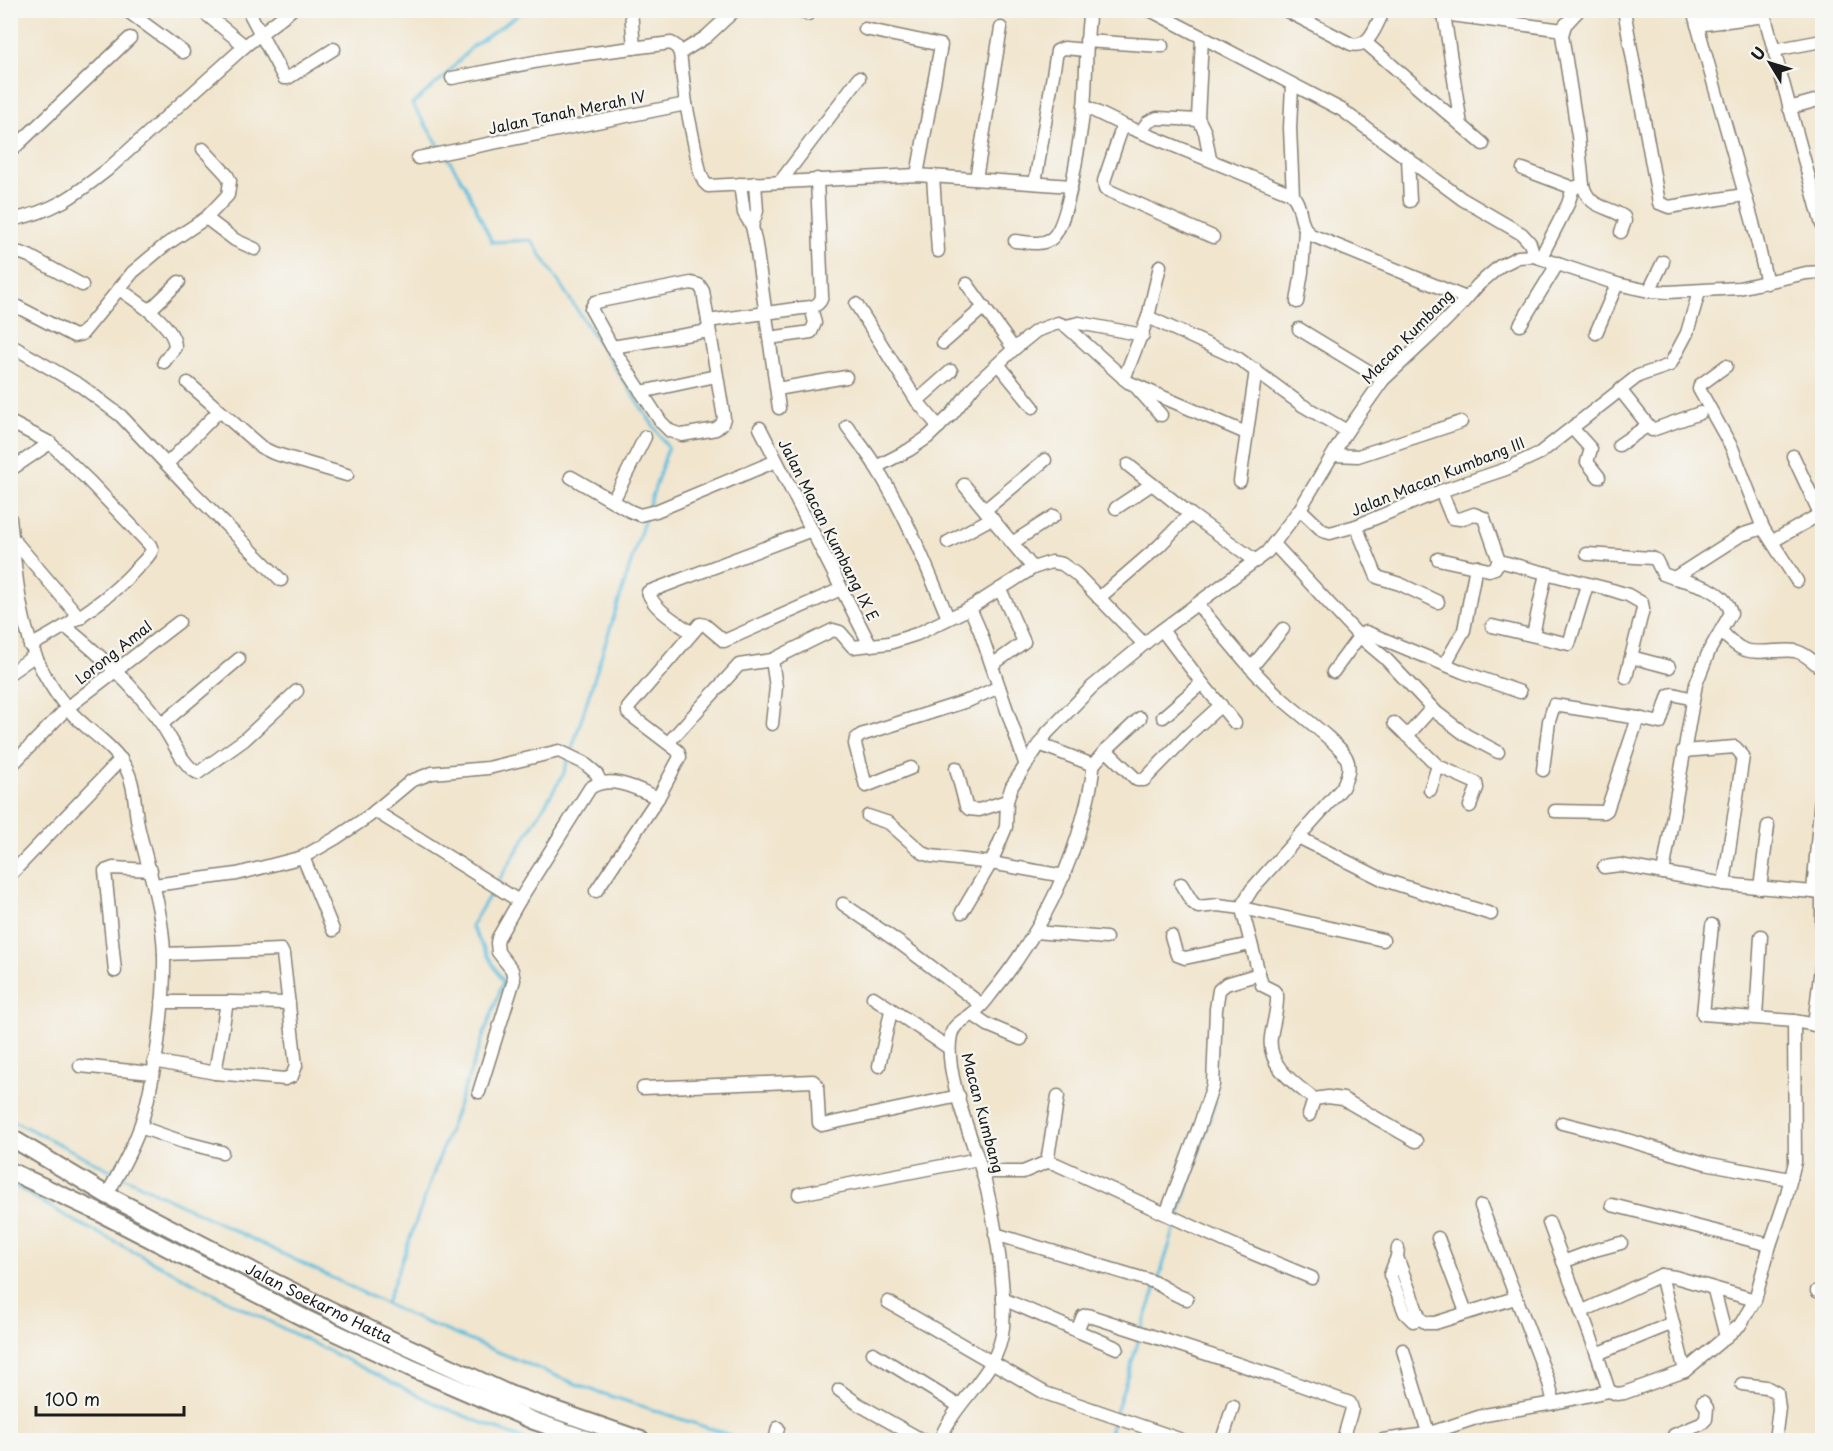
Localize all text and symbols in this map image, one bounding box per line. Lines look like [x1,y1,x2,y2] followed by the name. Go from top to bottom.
[1740,33,1800,93] north arrow
[1744,41,1771,65] text: U
[486,84,648,139] street label: Jalan Tanah Merah IV
[1356,283,1458,388] street label: Macan Kumbang
[1347,430,1528,521] street label: Jalan Macan Kumbang III
[773,434,885,624] street label: Jalan Macan Kumbang IX E
[70,614,157,689] street label: Lorong Amal
[956,1050,1011,1175] street label: Macan Kumbang
[242,1256,397,1349] street label: Jalan Soekarno Hatta
[36,1379,184,1417] scale bar
[45,1385,100,1412] text: 100 m

